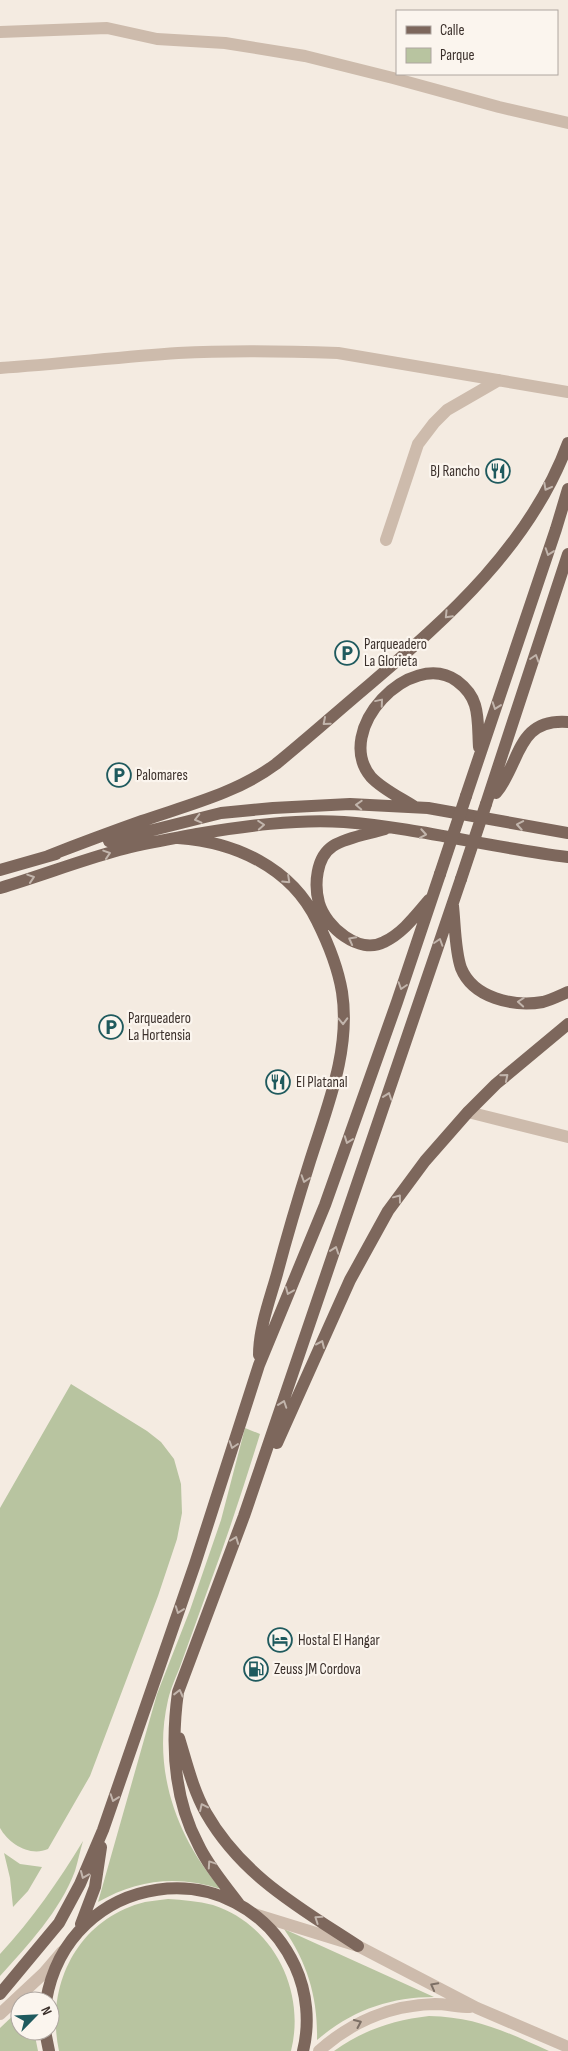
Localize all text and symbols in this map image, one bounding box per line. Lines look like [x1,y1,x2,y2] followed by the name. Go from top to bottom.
[396,10,558,75] legend
[440,21,464,40] text: Calle
[440,46,475,65] text: Parque
[485,458,511,484] restaurant icon: BJ Rancho
[430,462,480,481] place label: BJ Rancho
[543,482,553,491] one-way arrow
[544,547,554,556] one-way arrow
[445,609,454,618] one-way arrow
[364,635,427,671] place label: Parqueadero La Glorieta
[334,640,360,666] parking icon: Parqueadero La Glorieta
[529,654,539,663] one-way arrow
[375,699,383,708] one-way arrow
[492,701,502,709] one-way arrow
[323,717,332,725] one-way arrow
[106,762,132,788] parking icon: Palomares
[136,766,188,785] place label: Palomares
[355,799,363,810] one-way arrow
[193,813,202,824] one-way arrow
[257,820,265,831] one-way arrow
[516,820,524,830] one-way arrow
[418,828,427,838] one-way arrow
[103,849,111,859] one-way arrow
[26,874,34,884] one-way arrow
[281,874,290,883] one-way arrow
[348,936,357,946] one-way arrow
[434,938,444,947] one-way arrow
[398,982,408,990] one-way arrow
[517,996,525,1007] one-way arrow
[128,1009,191,1045] place label: Parqueadero La Hortensia
[98,1014,124,1040] parking icon: Parqueadero La Hortensia
[338,1018,348,1026] one-way arrow
[265,1069,291,1095] restaurant icon: El Platanal
[296,1073,348,1092] place label: El Platanal
[499,1074,508,1082] one-way arrow
[382,1092,392,1101] one-way arrow
[344,1135,354,1143] one-way arrow
[300,1174,310,1182] one-way arrow
[392,1195,400,1204] one-way arrow
[329,1246,339,1255] one-way arrow
[285,1286,296,1295] one-way arrow
[314,1340,325,1349] one-way arrow
[277,1400,287,1408] one-way arrow
[229,1440,239,1449] one-way arrow
[229,1536,239,1545] one-way arrow
[175,1605,185,1614] one-way arrow
[267,1627,293,1653] hotel icon: Hostal El Hangar
[298,1631,380,1650] place label: Hostal El Hangar
[243,1656,269,1682] fuel station icon: Zeuss JM Cordova
[274,1660,361,1679] place label: Zeuss JM Cordova
[173,1688,184,1697] one-way arrow
[110,1793,120,1801] one-way arrow
[199,1803,210,1812] one-way arrow
[208,1861,217,1870] one-way arrow
[80,1870,91,1879] one-way arrow
[314,1916,323,1925] one-way arrow
[430,1982,439,1992] one-way arrow
[10,1991,60,2041] north arrow
[37,2004,56,2018] text: N
[353,2018,362,2029] one-way arrow

